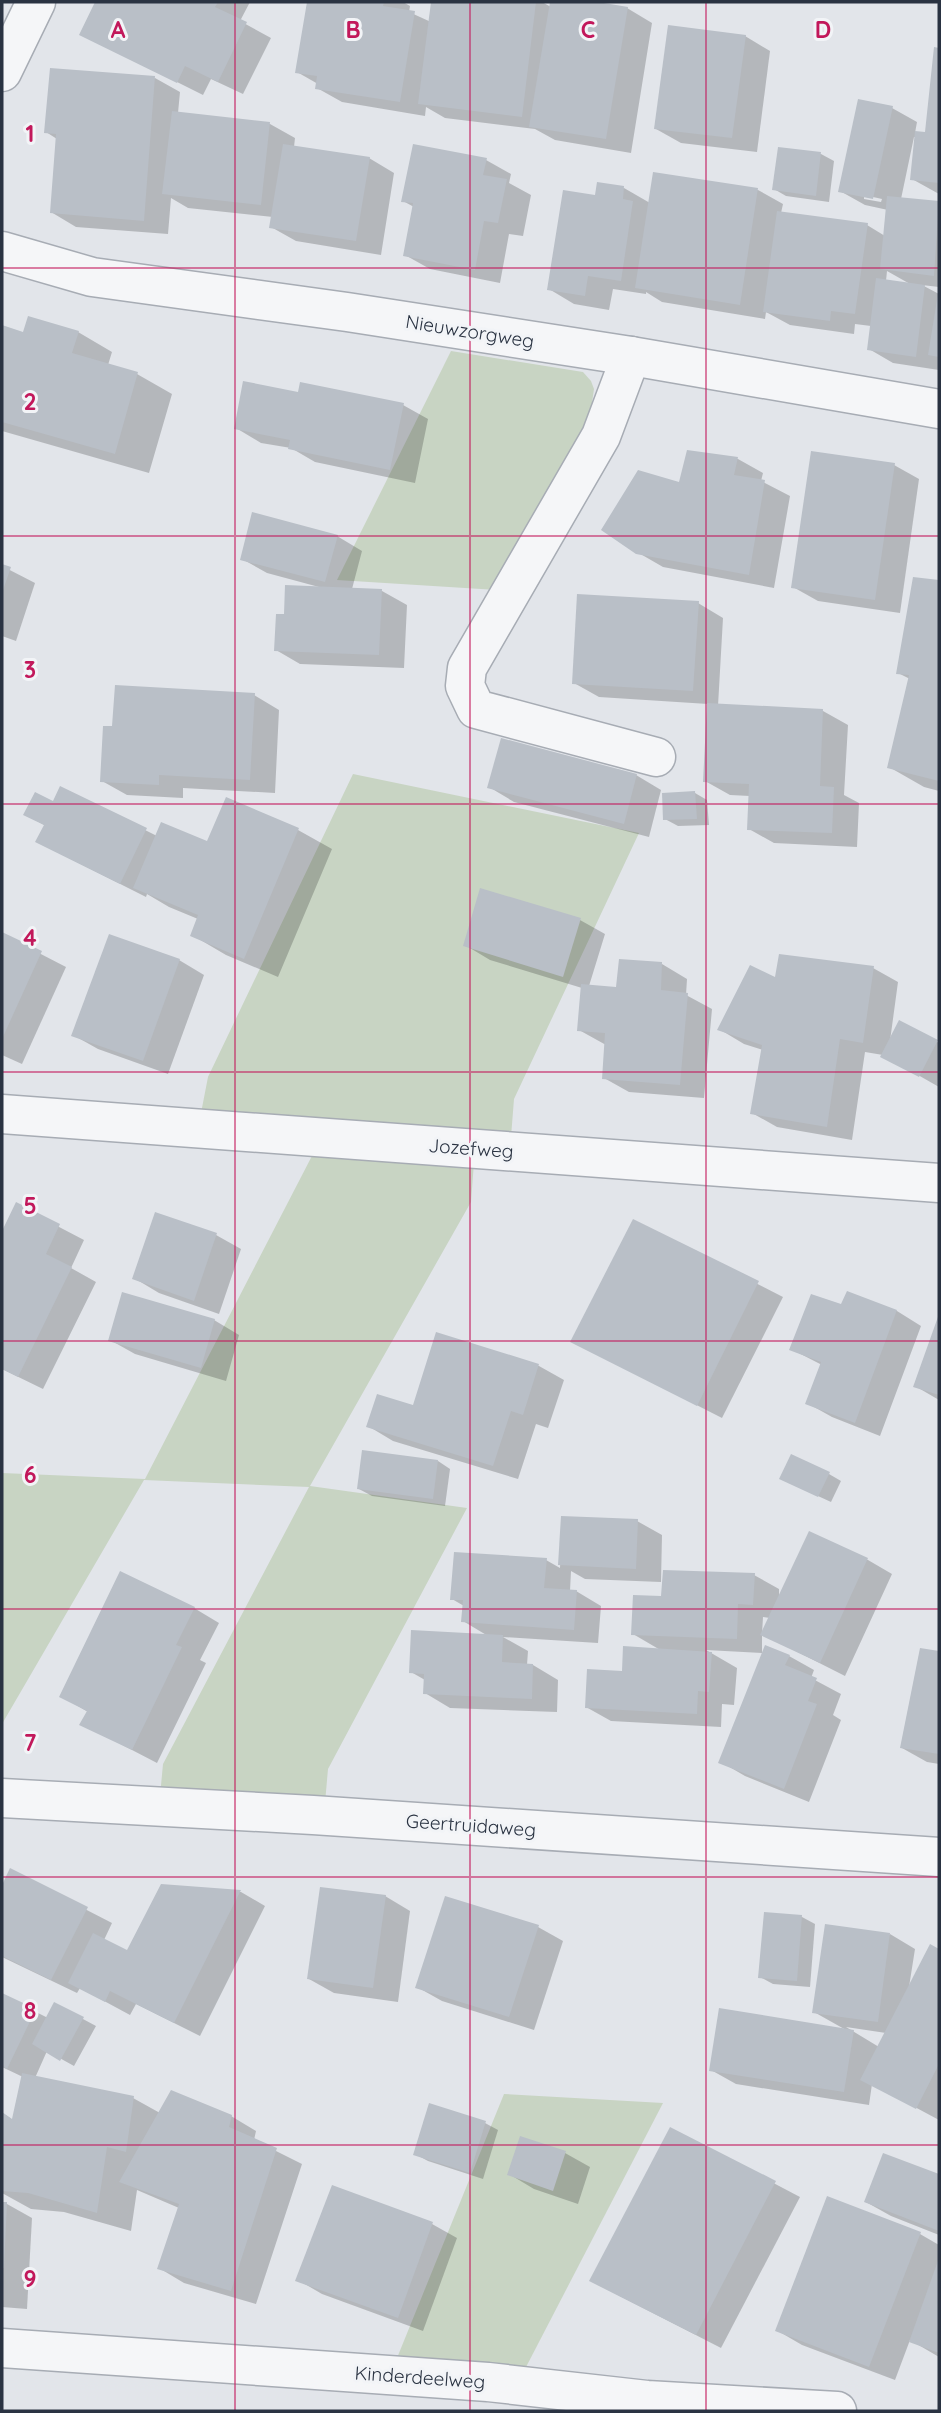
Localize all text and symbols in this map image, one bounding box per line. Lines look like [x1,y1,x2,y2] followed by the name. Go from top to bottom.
[111,15,126,44] text: A
[345,15,361,44] text: B
[581,15,595,44] text: C
[815,15,831,44] text: D
[26,119,34,148] text: 1
[404,309,536,353] street label: Nieuwzorgweg
[23,387,37,416] text: 2
[24,655,36,684] text: 3
[23,923,37,952] text: 4
[428,1133,514,1163] street label: Jozefweg
[23,1191,37,1220] text: 5
[24,1460,36,1489] text: 6
[24,1728,37,1757] text: 7
[405,1808,537,1842] street label: Geertruidaweg
[24,1996,36,2025] text: 8
[23,2264,37,2293] text: 9
[354,2360,486,2394] street label: Kinderdeelweg

